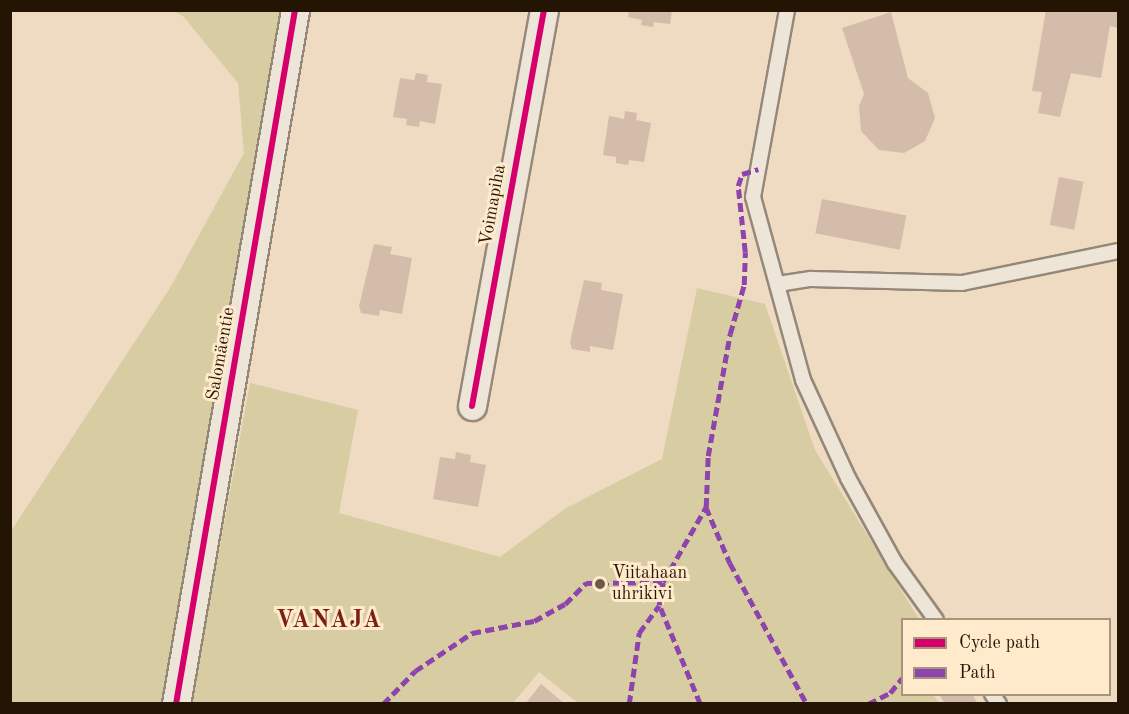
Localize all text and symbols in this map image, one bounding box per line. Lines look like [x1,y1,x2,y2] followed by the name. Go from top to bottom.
[475,163,511,247] street label: Voimapiha
[202,306,240,402] street label: Salomäentie
[612,563,687,606] place label: Viitahaan uhrikivi
[593,577,607,591] marker: Viitahaan uhrikivi
[276,608,382,636] district label: VANAJA
[901,618,1111,696] legend
[959,634,1040,652] text: Cycle path
[959,664,995,682] text: Path

